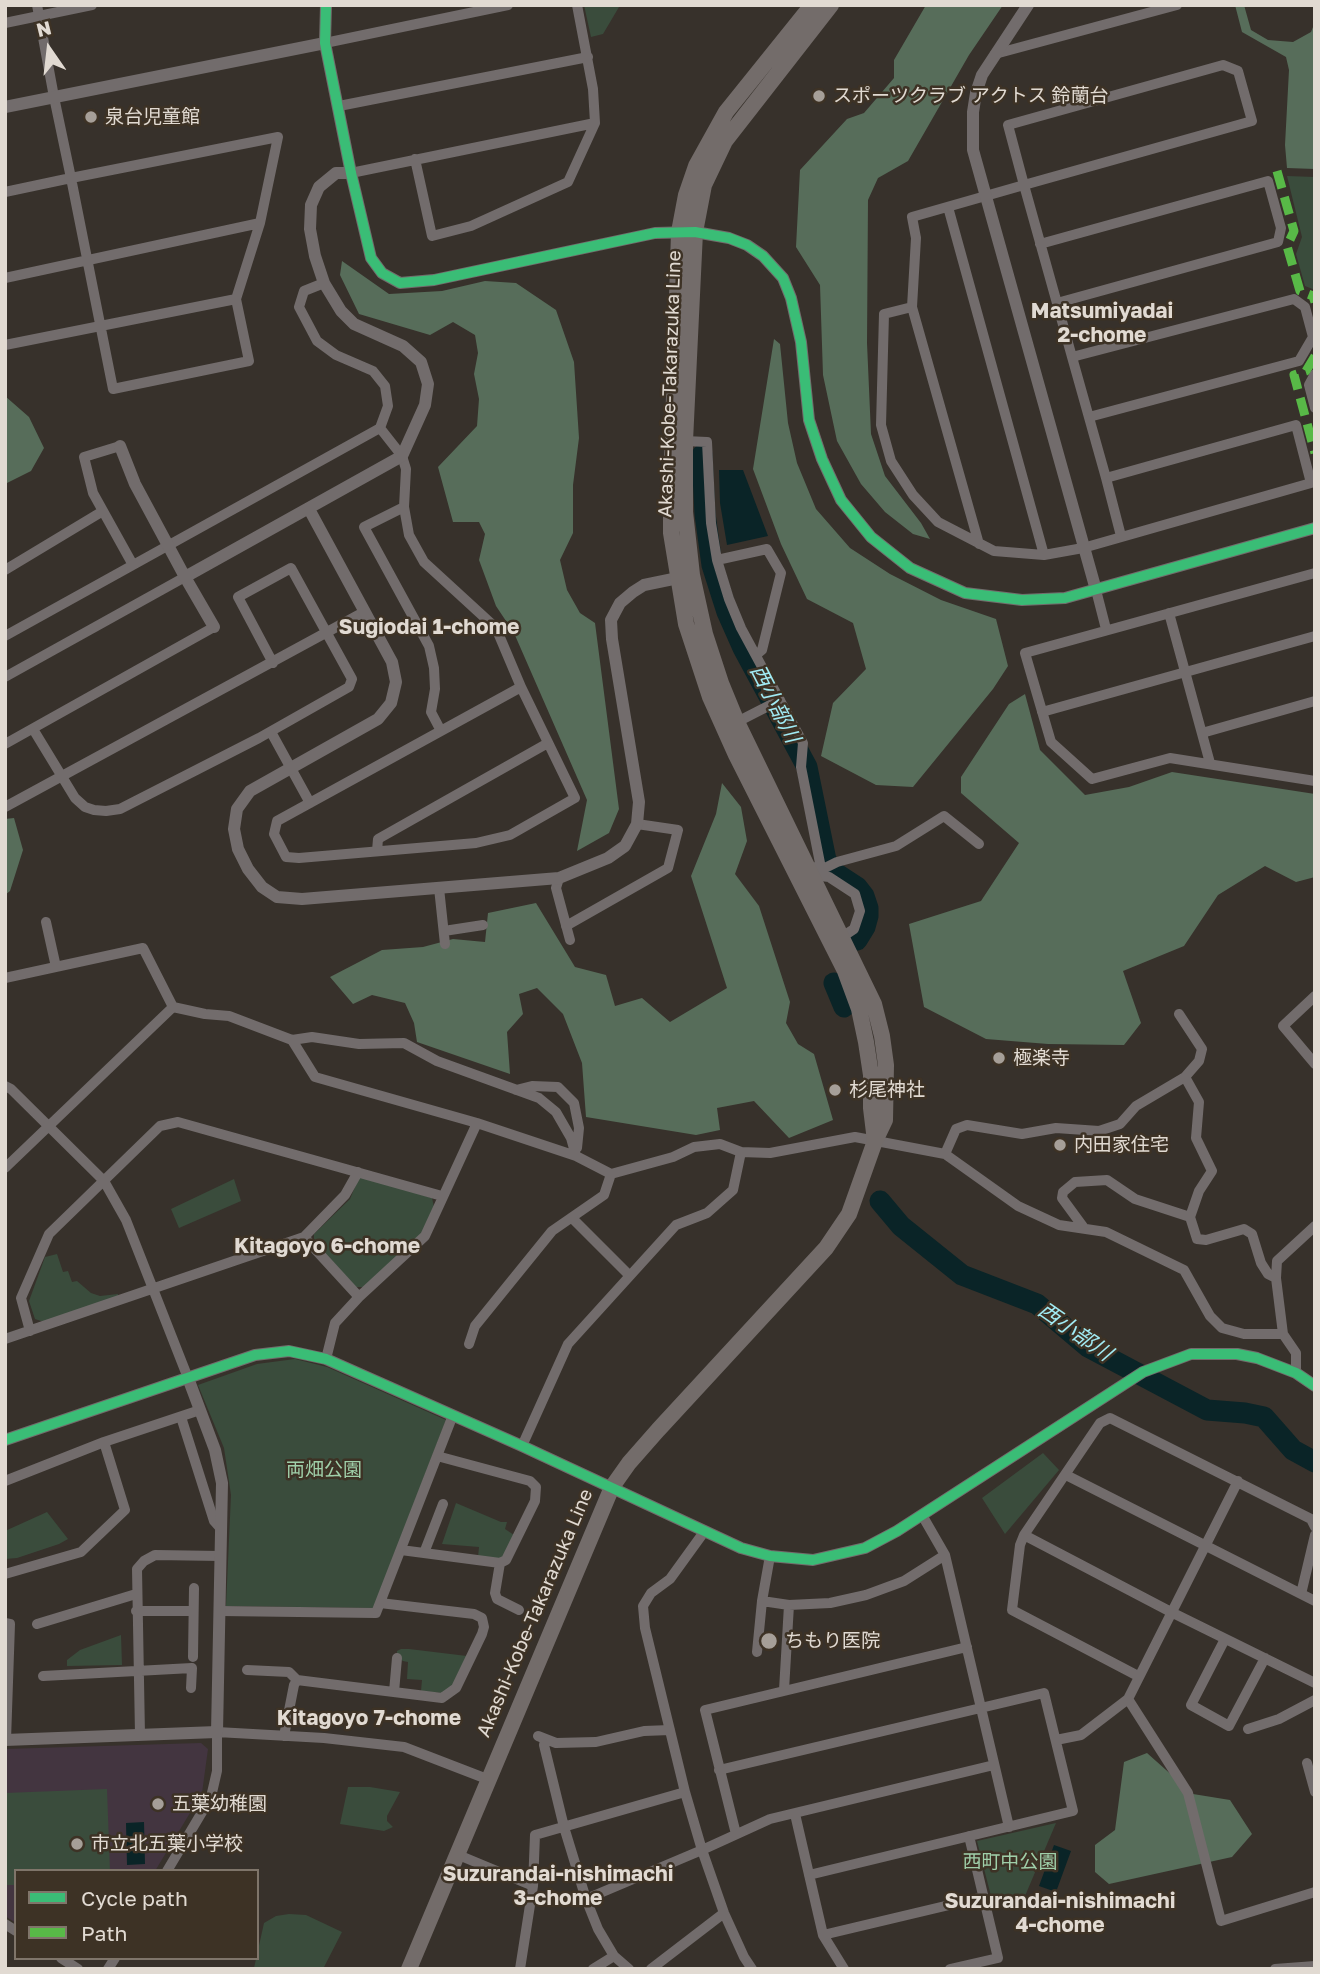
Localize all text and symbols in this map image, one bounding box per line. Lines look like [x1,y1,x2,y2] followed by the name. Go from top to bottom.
[14,14,84,84] north arrow
[34,15,54,41] text: N
[833,85,1108,107] place label: スポーツクラブ アクトス 鈴蘭台
[811,88,827,104] marker: スポーツクラブ アクトス 鈴蘭台
[105,106,200,128] place label: 泉台児童館
[83,109,99,125] marker: 泉台児童館
[654,250,686,518] street label: Akashi-Kobe-Takarazuka Line
[1031,298,1173,348] district label: Matsumiyadai 2-chome
[339,614,519,640] district label: Sugiodai 1-chome
[745,661,805,747] water label: 西小部川
[1013,1047,1070,1069] place label: 極楽寺
[991,1050,1007,1066] marker: 極楽寺
[849,1079,925,1101] place label: 杉尾神社
[827,1082,843,1098] marker: 杉尾神社
[1074,1134,1169,1156] place label: 内田家住宅
[1052,1137,1068,1153] marker: 内田家住宅
[234,1233,420,1259] district label: Kitagoyo 6-chome
[1033,1298,1117,1366] water label: 西小部川
[286,1459,362,1481] park label: 両畑公園
[472,1485,598,1741] street label: Akashi-Kobe-Takarazuka Line
[785,1630,880,1652] place label: ちもり医院
[759,1631,779,1651] marker: ちもり医院
[277,1705,461,1731] district label: Kitagoyo 7-chome
[172,1793,267,1815] place label: 五葉幼稚園
[150,1796,166,1812] marker: 五葉幼稚園
[91,1833,243,1855] place label: 市立北五葉小学校
[69,1836,85,1852] marker: 市立北五葉小学校
[963,1851,1057,1873] park label: 西町中公園
[442,1861,674,1911] district label: Suzurandai-nishimachi 3-chome
[14,1869,259,1960] legend
[81,1885,188,1911] text: Cycle path
[944,1888,1176,1938] district label: Suzurandai-nishimachi 4-chome
[81,1920,128,1946] text: Path

